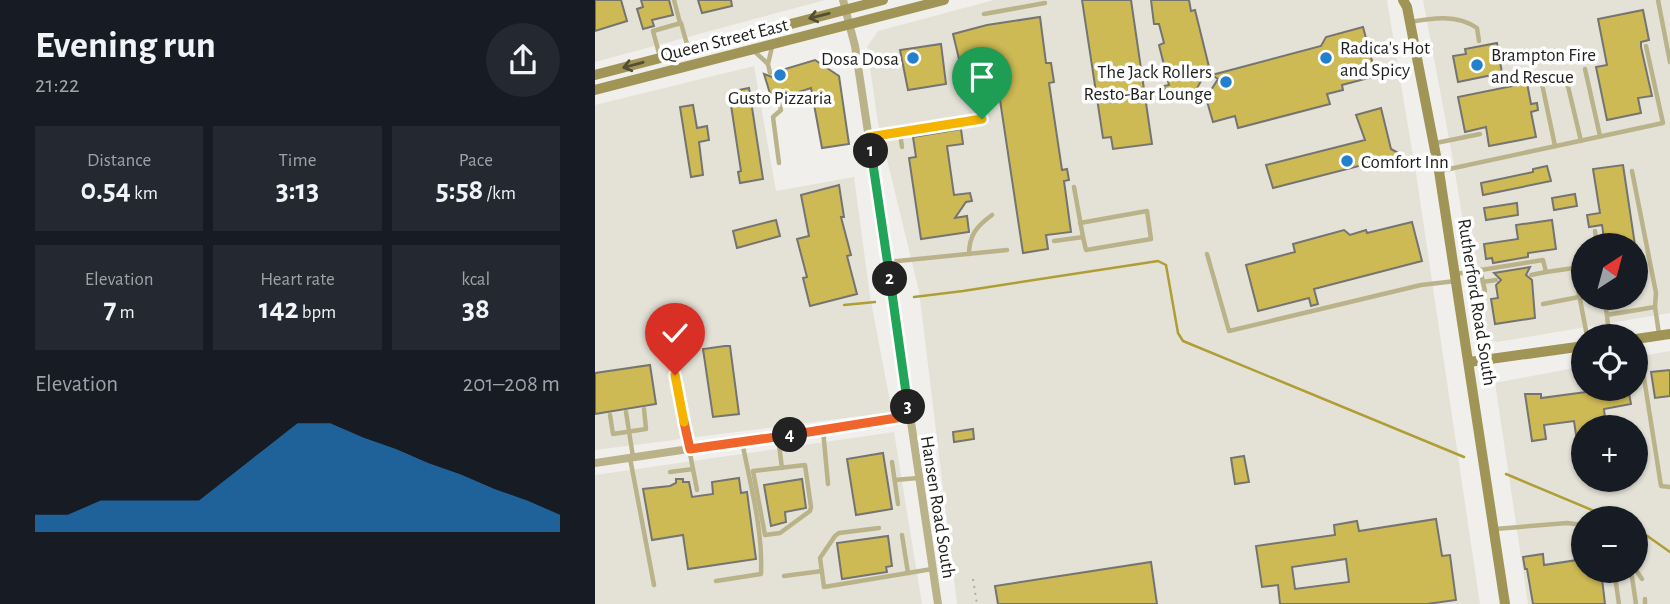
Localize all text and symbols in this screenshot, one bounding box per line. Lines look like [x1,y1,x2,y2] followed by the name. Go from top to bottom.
[809,10,831,23] one-way arrow
[659,15,790,65] street label: Queen Street East
[486,23,560,97] button: share
[35,27,216,65] text: Evening run
[1340,39,1430,80] place label: Radica's Hot and Spicy
[1491,46,1596,87] place label: Brampton Fire and Rescue
[952,47,1012,119] pin
[821,50,899,69] place label: Dosa Dosa
[905,50,921,66] marker: Dosa Dosa
[1318,50,1334,66] marker: Radica's Hot and Spicy
[1469,57,1485,73] marker: Brampton Fire and Rescue
[963,58,1001,96] icon: arrive
[622,59,644,72] one-way arrow
[1084,63,1212,104] place label: The Jack Rollers Resto-Bar Lounge
[772,67,788,83] marker: Gusto Pizzaria
[35,74,80,97] text: 21:22
[1218,74,1234,90] marker: The Jack Rollers Resto-Bar Lounge
[728,89,832,108] place label: Gusto Pizzaria
[853,134,889,168] pin: 1
[867,141,874,160] text: 1
[87,151,151,170] text: Distance
[279,151,316,170] text: Time
[459,151,493,170] text: Pace
[1339,153,1355,169] marker: Comfort Inn
[1361,153,1449,172] place label: Comfort Inn
[80,175,131,205] text: 0.54
[276,175,319,205] text: 3:13
[436,175,483,205] text: 5:58
[131,184,158,203] text: km
[483,184,516,203] text: /km
[1454,217,1499,387] street label: Rutherford Road South
[1571,233,1649,310] north arrow
[1571,233,1648,583] map controls
[873,262,907,296] pin: 2
[885,269,894,288] text: 2
[85,270,154,289] text: Elevation
[260,270,335,289] text: Heart rate
[461,270,490,289] text: kcal
[104,294,116,324] text: 7
[259,294,299,324] text: 142
[462,294,490,324] text: 38
[116,303,135,322] text: m
[299,303,336,322] text: bpm
[645,303,705,375] pin
[656,314,694,352] icon: check
[1571,324,1648,401] button: locate
[35,373,118,396] text: Elevation
[463,373,560,396] text: 201–208 m
[891,390,925,424] pin: 3
[903,397,912,416] text: 3
[1571,415,1648,492] button: +
[773,418,807,452] pin: 4
[785,425,794,444] text: 4
[917,435,958,580] street label: Hansen Road South
[1571,506,1648,583] button: −

